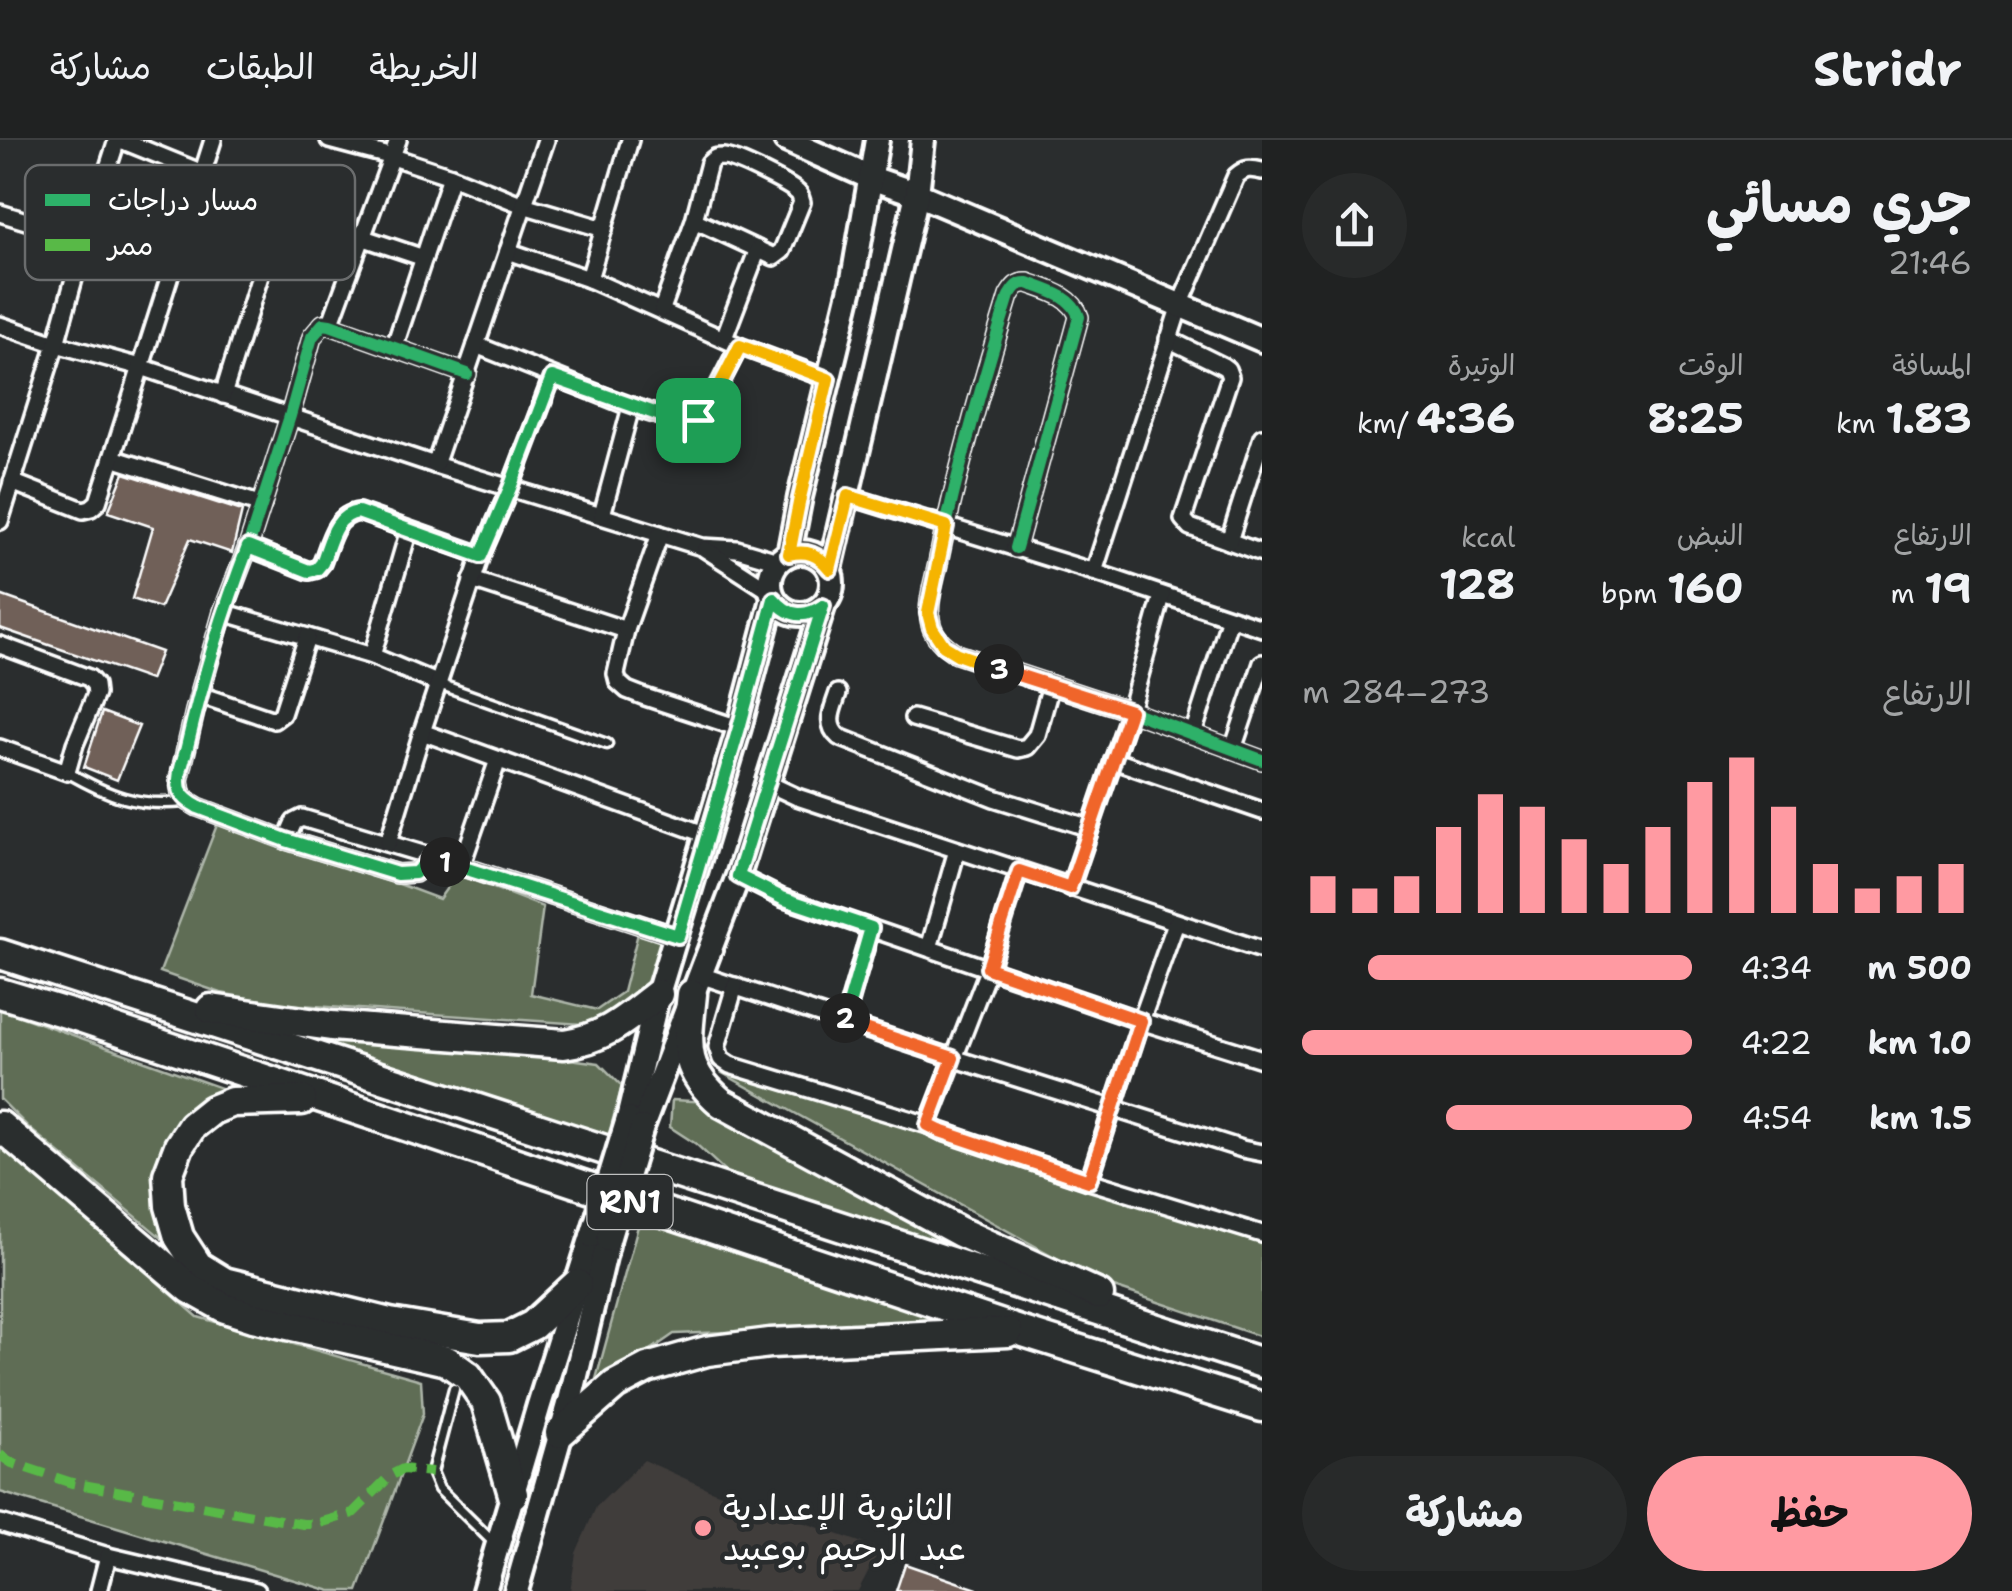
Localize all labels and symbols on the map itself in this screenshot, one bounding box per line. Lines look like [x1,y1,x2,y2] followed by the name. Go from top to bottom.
[25,165,355,280] legend
[108,181,258,219] text: مسار دراجات
[106,226,153,264] text: ممر
[656,378,741,463] pin
[974,644,1024,694] pin: 3
[420,837,470,887] pin: 1
[820,993,870,1043] pin: 2
[588,1175,672,1229] road number: RN1
[723,1484,966,1575] place label: الثانوية الإعدادية عبد الرحيم بوعبيد
[692,1517,714,1539] marker: الثانوية الإعدادية عبد الرحيم بوعبيد

